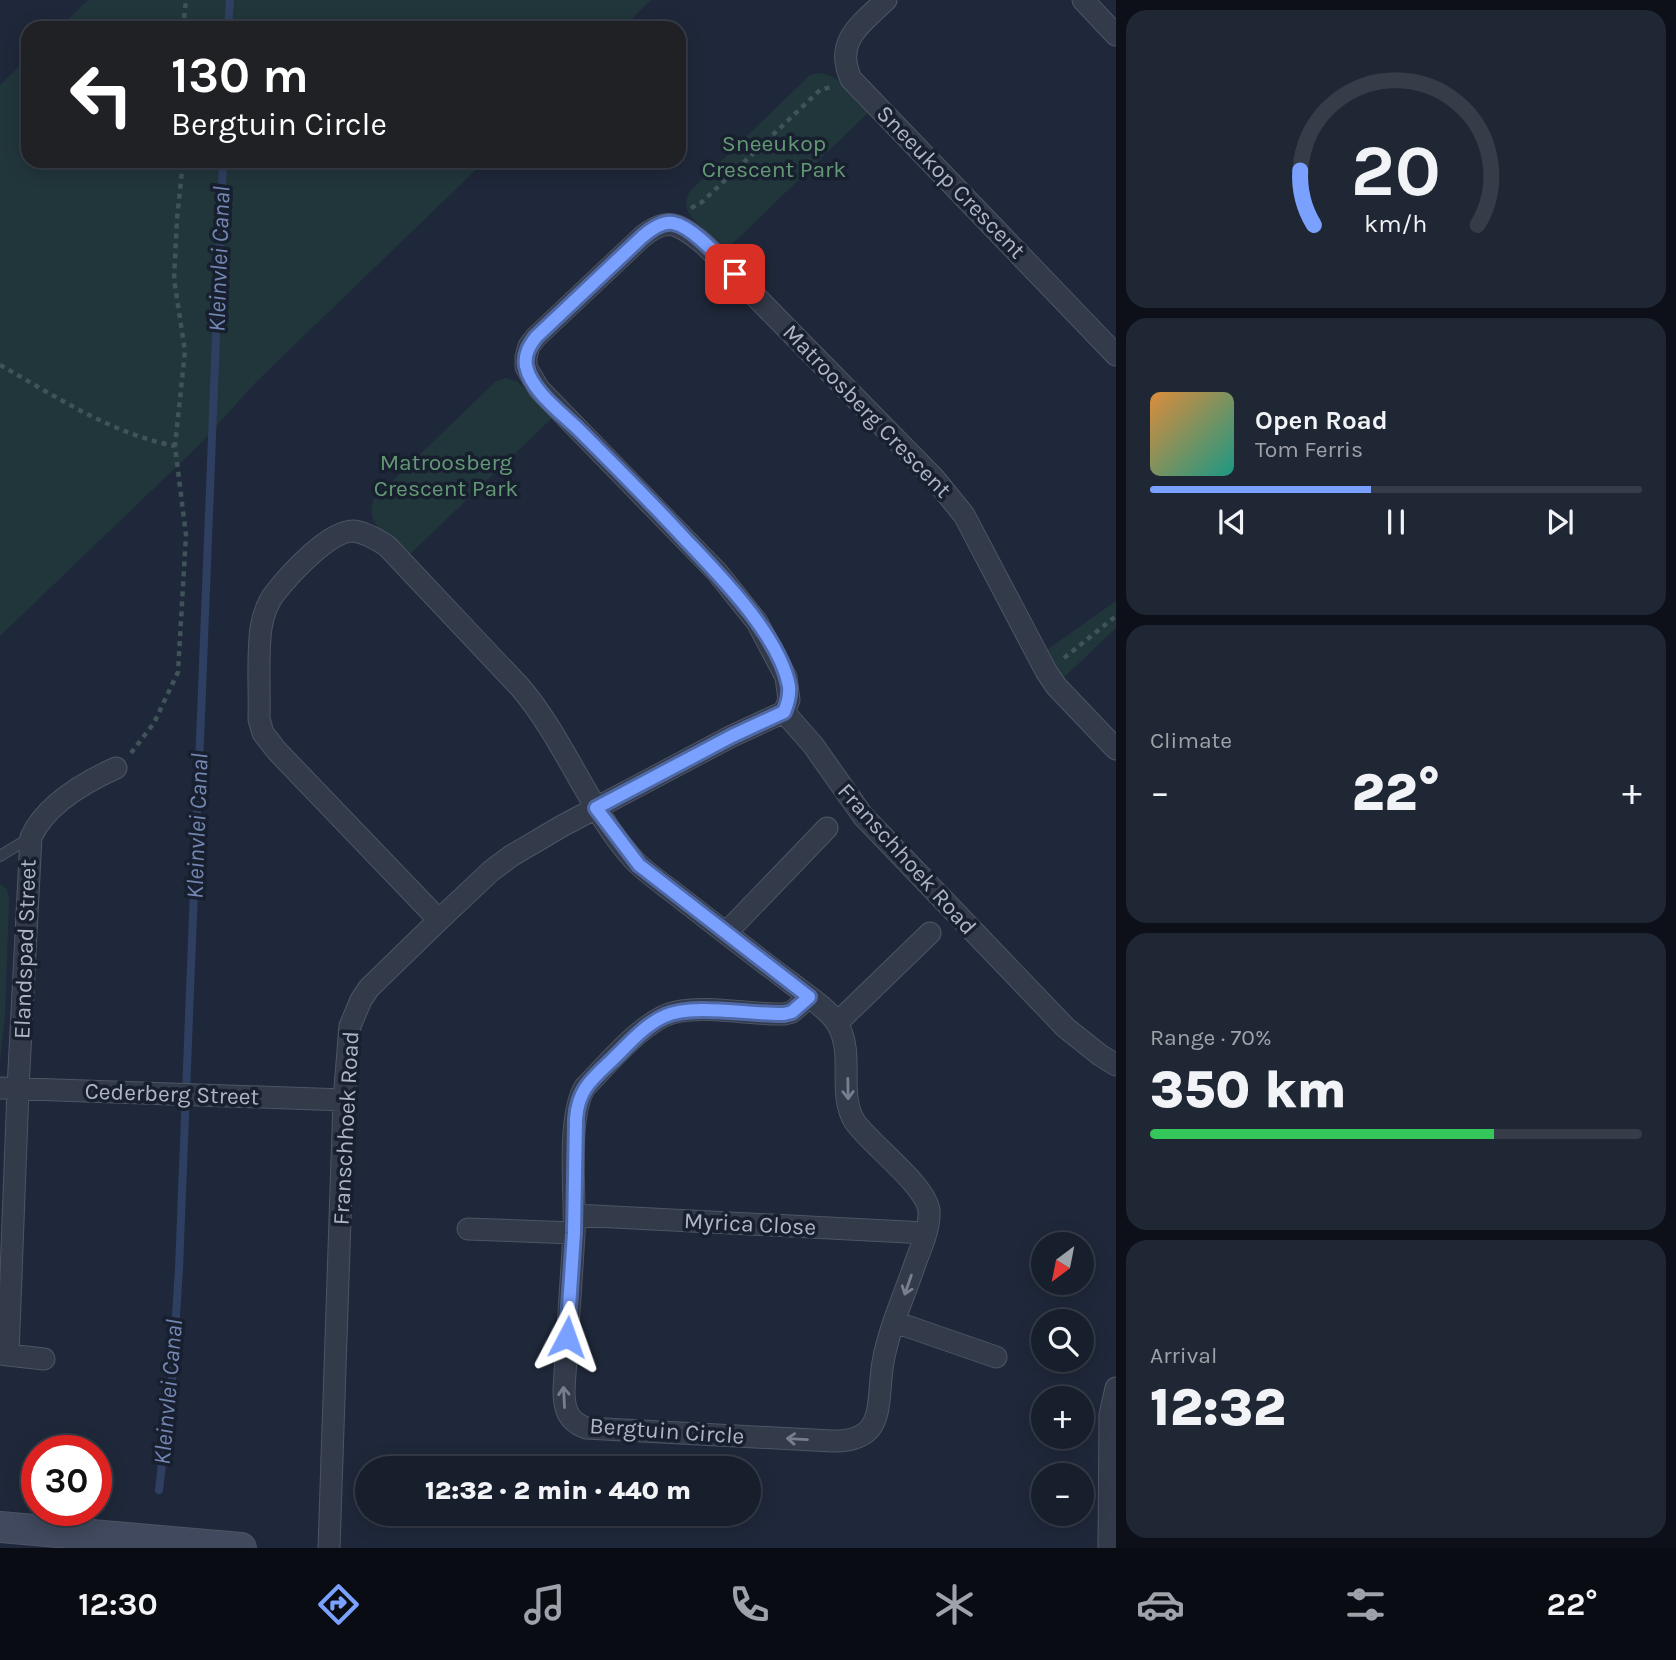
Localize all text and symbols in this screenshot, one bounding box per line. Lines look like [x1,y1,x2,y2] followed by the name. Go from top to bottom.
[171,47,309,104] text: 130 m
[56,49,147,140] icon: left
[871,100,1031,264] street label: Sneeukop Crescent
[171,106,387,143] text: Bergtuin Circle
[1351,128,1441,213] text: 20
[702,130,846,183] park label: Sneeukop Crescent Park
[202,186,236,332] water label: Kleinvlei Canal
[1364,209,1428,238] text: km/h
[705,244,765,304] pin
[716,255,754,293] icon: arrive
[777,319,957,504] street label: Matroosberg Crescent
[1255,405,1388,436] text: Open Road
[1255,436,1363,463] text: Tom Ferris
[374,449,518,502] park label: Matroosberg Crescent Park
[1213,503,1251,541] icon: previous
[1377,503,1415,541] icon: pause
[1541,503,1579,541] icon: next
[1150,727,1232,754] text: Climate
[180,753,214,899] water label: Kleinvlei Canal
[1352,762,1440,823] text: 22°
[1150,770,1170,815] text: −
[1622,770,1642,815] text: +
[832,778,982,940] street label: Franschhoek Road
[8,858,42,1039] street label: Elandspad Street
[1150,1024,1272,1051] text: Range · 70%
[327,1030,365,1226] street label: Franschhoek Road
[1150,1059,1347,1120] text: 350 km
[84,1077,260,1111] street label: Cederberg Street
[841,1078,855,1101] one-way arrow
[683,1207,817,1241] street label: Myrica Close
[1031,1232,1094,1295] north arrow
[1031,1232,1094,1526] map controls
[901,1273,913,1295] one-way arrow
[530,1300,604,1374] position arrow
[1031,1309,1094,1372] button: search
[148,1318,188,1466] water label: Kleinvlei Canal
[1150,1342,1217,1369] text: Arrival
[1150,1377,1286,1438] text: 12:32
[558,1386,571,1409] one-way arrow
[1031,1386,1094,1449] button: +
[589,1412,745,1450] street label: Bergtuin Circle
[786,1432,809,1445] one-way arrow
[21,1435,112,1526] speed limit sign: 30
[1031,1463,1094,1526] button: −
[425,1475,691,1506] text: 12:32 · 2 min · 440 m
[314,1580,363,1629] icon: directions
[520,1580,569,1629] icon: music
[725,1580,774,1629] icon: phone
[930,1580,979,1629] icon: climate
[1136,1580,1185,1629] icon: car
[1341,1580,1390,1629] icon: filters
[78,1586,158,1623] text: 12:30
[1547,1586,1598,1623] text: 22°

